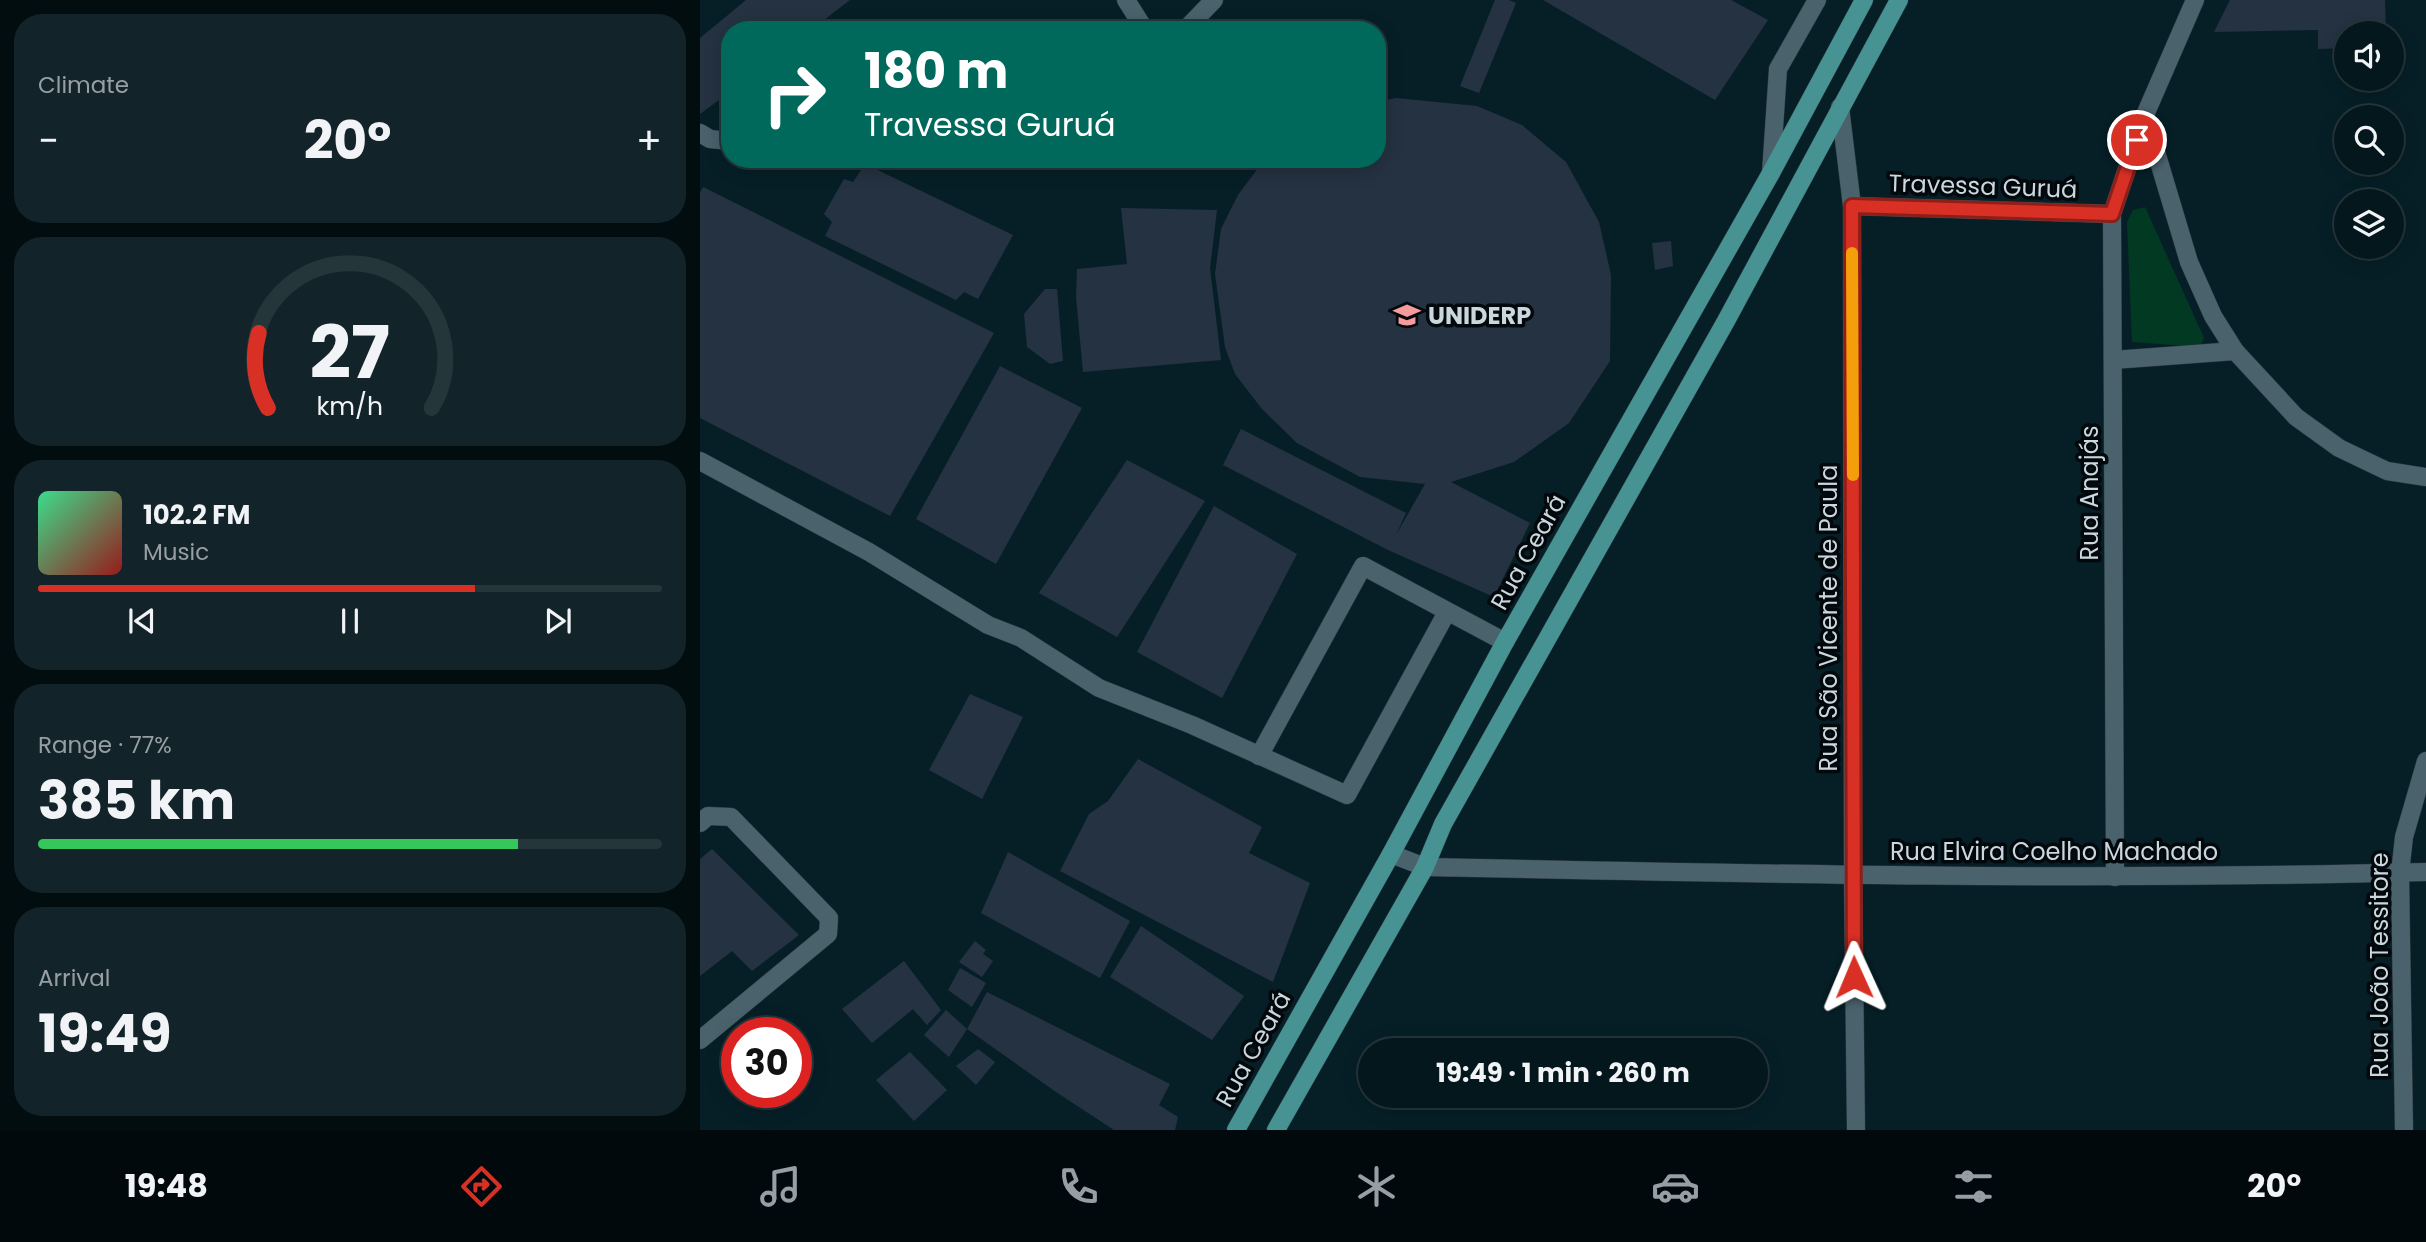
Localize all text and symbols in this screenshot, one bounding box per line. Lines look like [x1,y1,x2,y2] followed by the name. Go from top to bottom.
[2334,21,2404,259] map controls
[2334,21,2404,91] button: sound
[864,37,1008,105] text: 180 m
[749,49,840,140] icon: right
[38,69,129,101] text: Climate
[864,102,1116,147] text: Travessa Guruá
[304,104,391,177] text: 20°
[2334,105,2404,175] button: search
[2107,110,2167,170] pin
[38,114,59,167] text: −
[636,114,662,167] text: +
[2118,121,2156,159] icon: arrive
[1888,166,2078,206] street label: Travessa Guruá
[2334,189,2404,259] button: layers
[1428,299,1531,332] place label: UNIDERP
[1392,300,1422,330] school or university icon: UNIDERP
[310,302,390,403] text: 27
[317,389,383,424] text: km/h
[2073,425,2106,561] street label: Rua Anajás
[1812,465,1845,771] street label: Rua São Vicente de Paula
[1483,488,1573,616] street label: Rua Ceará
[143,497,250,533] text: 102.2 FM
[143,536,209,568] text: Music
[123,602,161,640] icon: previous
[331,602,369,640] icon: pause
[539,602,577,640] icon: next
[38,729,172,761] text: Range · 77%
[38,764,235,837] text: 385 km
[1890,835,2218,868] street label: Rua Elvira Coelho Machado
[2363,852,2396,1078] street label: Rua João Tessitore
[1817,940,1891,1014] position arrow
[38,962,110,994] text: Arrival
[1208,985,1298,1113] street label: Rua Ceará
[38,997,171,1070] text: 19:49
[721,1017,812,1108] speed limit sign: 30
[1436,1055,1690,1091] text: 19:49 · 1 min · 260 m
[457,1162,506,1211] icon: directions
[756,1162,805,1211] icon: music
[1054,1162,1103,1211] icon: phone
[1352,1162,1401,1211] icon: climate
[1651,1162,1700,1211] icon: car
[1949,1162,1998,1211] icon: filters
[125,1163,208,1208] text: 19:48
[2247,1163,2301,1208] text: 20°

